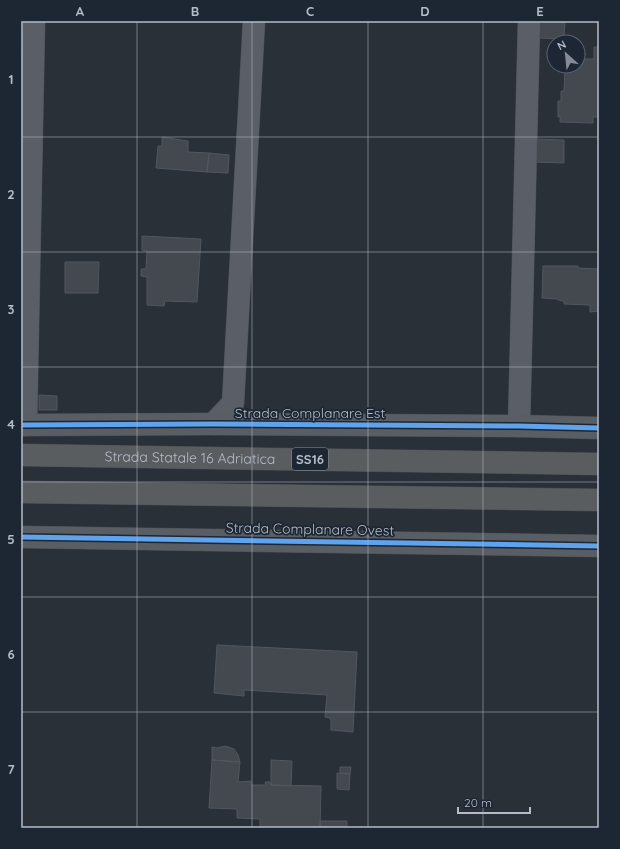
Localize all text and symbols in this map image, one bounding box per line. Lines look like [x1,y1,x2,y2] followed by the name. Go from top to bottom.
[76,3,85,19] text: A
[191,3,199,19] text: B
[306,3,314,19] text: C
[420,3,430,19] text: D
[536,3,544,19] text: E
[546,34,586,74] north arrow
[555,37,568,53] text: N
[8,71,14,87] text: 1
[7,186,15,202] text: 2
[8,301,15,317] text: 3
[235,404,385,422] street label: Strada Complanare Est
[7,416,15,432] text: 4
[104,447,276,468] street label: Strada Statale 16 Adriatica
[292,448,328,470] road number: SS16
[226,519,395,539] street label: Strada Complanare Ovest
[7,531,15,547] text: 5
[7,646,15,662] text: 6
[7,761,15,777] text: 7
[458,789,530,815] scale bar
[464,795,492,810] text: 20 m

